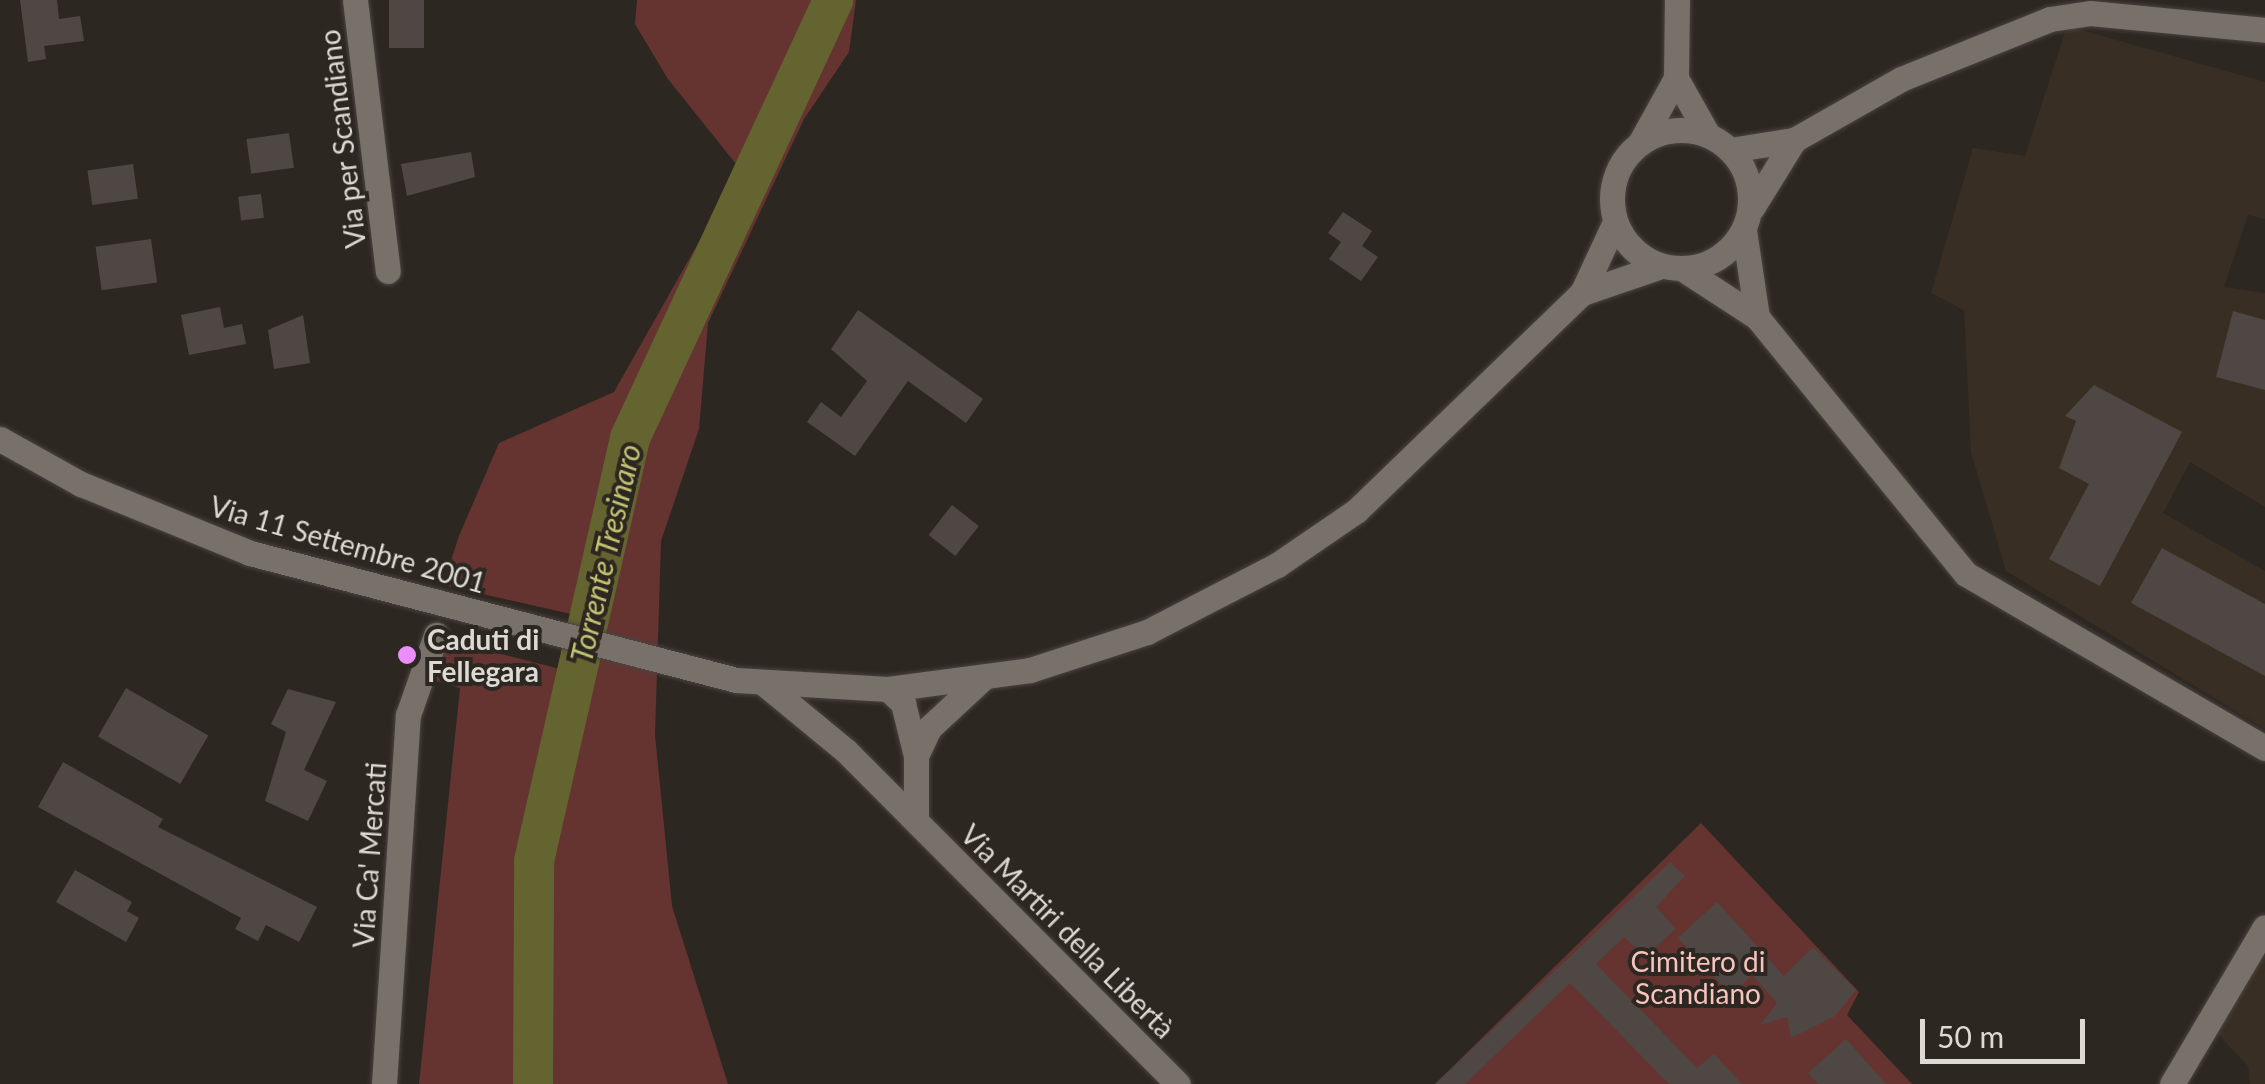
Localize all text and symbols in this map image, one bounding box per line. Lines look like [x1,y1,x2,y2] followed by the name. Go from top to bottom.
[312,28,372,250] street label: Via per Scandiano
[562,440,648,666] water label: Torrente Tresinaro
[206,489,490,599] street label: Via 11 Settembre 2001
[427,622,539,688] place label: Caduti di Fellegara
[396,644,418,666] marker: Caduti di Fellegara
[346,761,392,949] street label: Via Ca' Mercati
[954,817,1182,1045] street label: Via Martiri della Libertà
[1631,944,1765,1010] park label: Cimitero di Scandiano
[1925,999,2090,1061] scale bar
[1937,1018,2004,1054] text: 50 m

